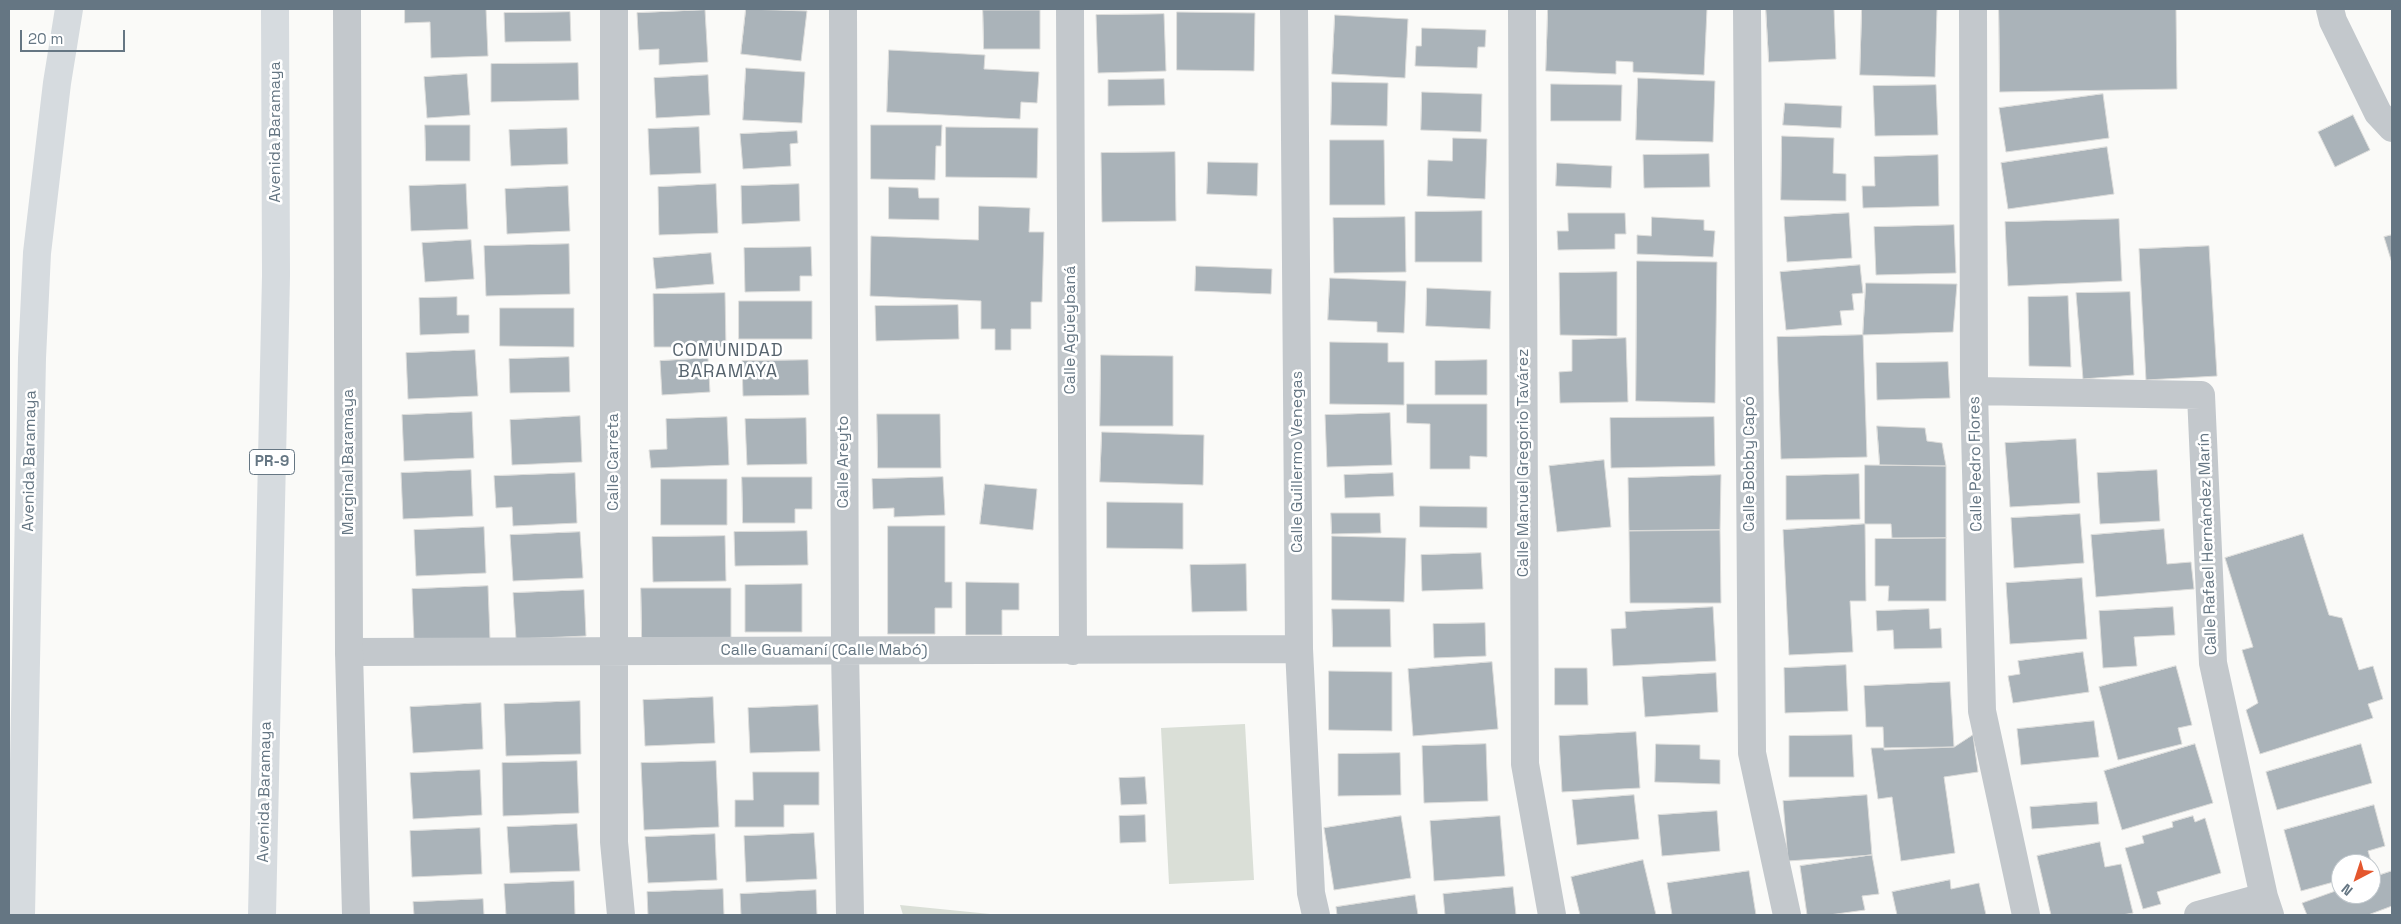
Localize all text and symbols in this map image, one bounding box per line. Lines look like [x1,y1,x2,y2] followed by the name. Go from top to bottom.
[22,20,128,52] scale bar
[28,29,63,48] text: 20 m
[266,61,286,203] street label: Avenida Baramaya
[1061,266,1081,394] street label: Calle Agüeybaná
[671,340,785,382] district label: COMUNIDAD BARAMAYA
[1514,349,1534,577] street label: Calle Manuel Gregorio Tavárez
[1288,371,1308,553] street label: Calle Guillermo Venegas
[339,389,359,535] street label: Marginal Baramaya
[19,390,41,532] street label: Avenida Baramaya
[1740,396,1760,532] street label: Calle Bobby Capó
[1965,396,1987,532] street label: Calle Pedro Flores
[604,413,624,511] street label: Calle Carreta
[834,416,854,508] street label: Calle Areyto
[2195,432,2221,656] street label: Calle Rafael Hernández Marín
[250,450,294,474] road number: PR-9
[720,641,928,661] street label: Calle Guamaní (Calle Mabó)
[254,721,276,863] street label: Avenida Baramaya
[2331,854,2381,904] north arrow
[2338,880,2356,900] text: N

